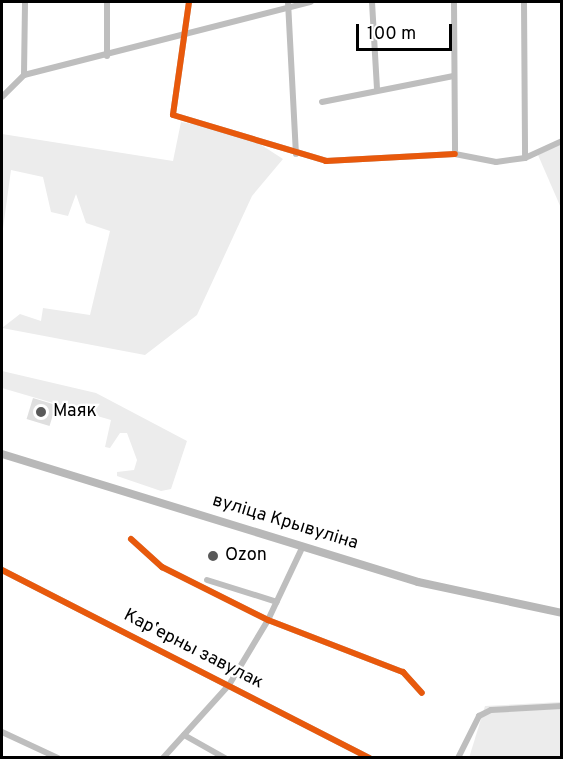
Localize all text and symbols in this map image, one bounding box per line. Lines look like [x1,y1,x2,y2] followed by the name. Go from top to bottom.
[359,12,455,50] scale bar
[367,23,416,46] text: 100 m
[53,401,97,423] place label: Маяк
[34,405,48,419] marker: Маяк
[210,491,360,555] street label: вуліца Крывуліна
[225,545,267,567] place label: Ozon
[206,549,220,563] marker: Ozon
[119,605,267,695] street label: Карʼерны завулак

